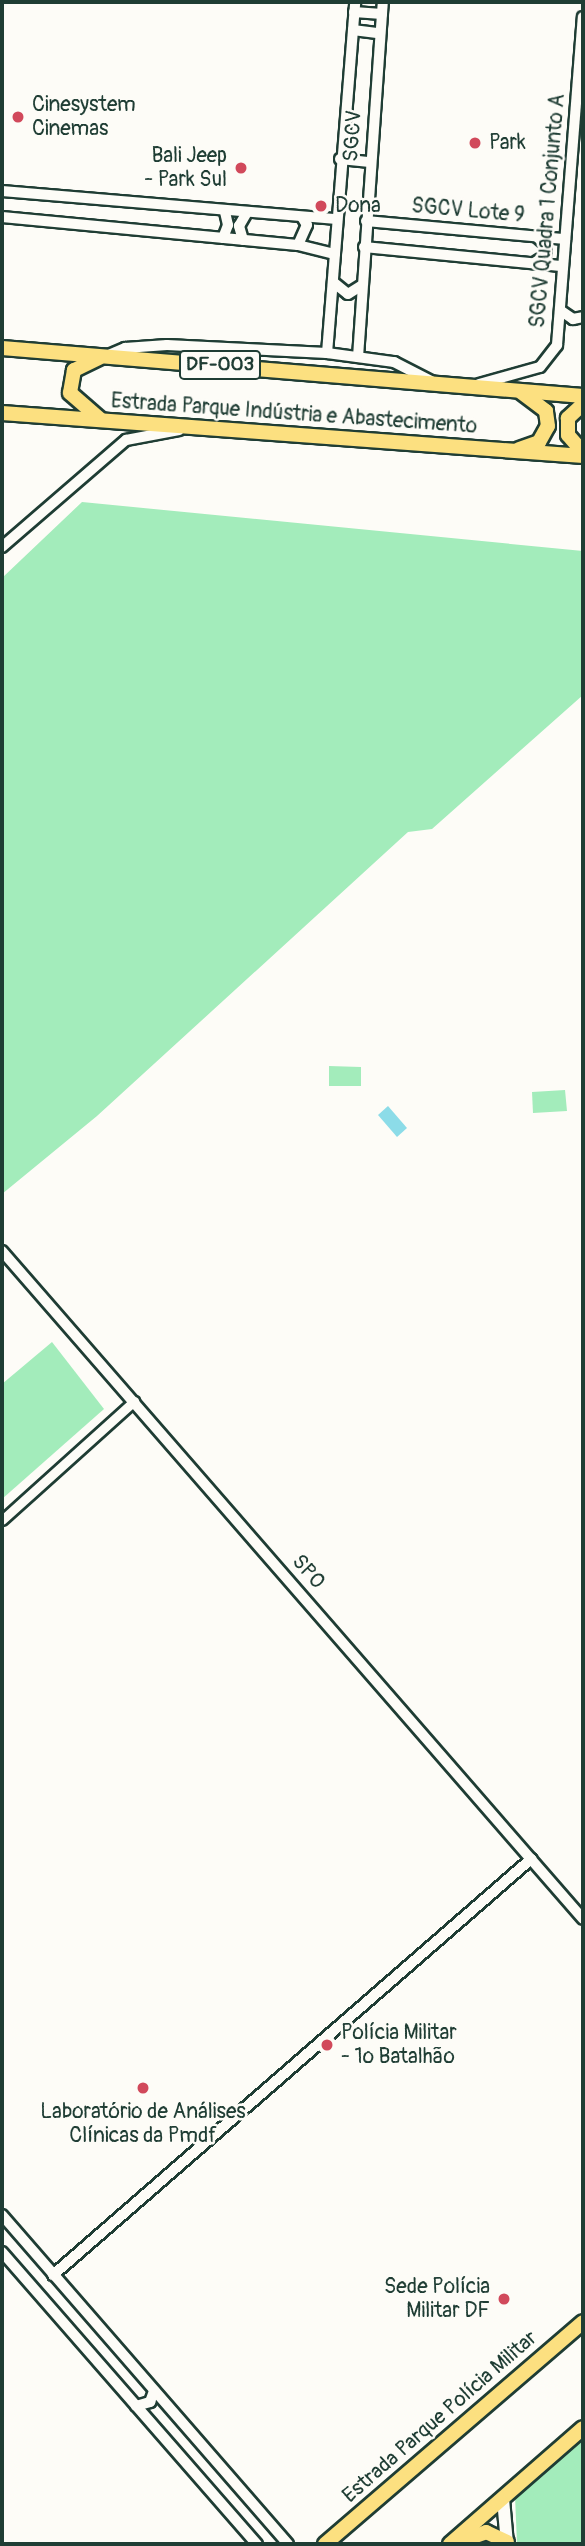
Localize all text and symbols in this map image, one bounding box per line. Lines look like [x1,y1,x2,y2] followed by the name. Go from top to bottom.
[32,92,136,142] place label: Cinesystem Cinemas
[525,93,571,329] street label: SGCV Quadra 1 Conjunto A
[10,109,26,125] marker: Cinesystem Cinemas
[339,109,367,163] street label: SGCV
[489,130,526,156] place label: Park
[467,135,483,151] marker: Park
[144,143,227,193] place label: Bali Jeep - Park Sul
[233,160,249,176] marker: Bali Jeep - Park Sul
[335,193,381,219] place label: Dona
[410,193,526,229] street label: SGCV Lote 9
[313,198,329,214] marker: Dona
[178,350,262,380] road number: DF-003
[110,389,478,439] street label: Estrada Parque Indústria e Abastecimento
[286,1550,330,1594] street label: SPO
[341,2020,457,2070] place label: Polícia Militar - 1o Batalhão
[319,2037,335,2053] marker: Polícia Militar - 1o Batalhão
[135,2080,151,2096] marker: Laboratório de Análises Clínicas da Pmdf
[40,2099,246,2149] place label: Laboratório de Análises Clínicas da Pmdf
[384,2274,490,2324] place label: Sede Polícia Militar DF
[496,2291,512,2307] marker: Sede Polícia Militar DF
[337,2326,543,2508] street label: Estrada Parque Polícia Militar

